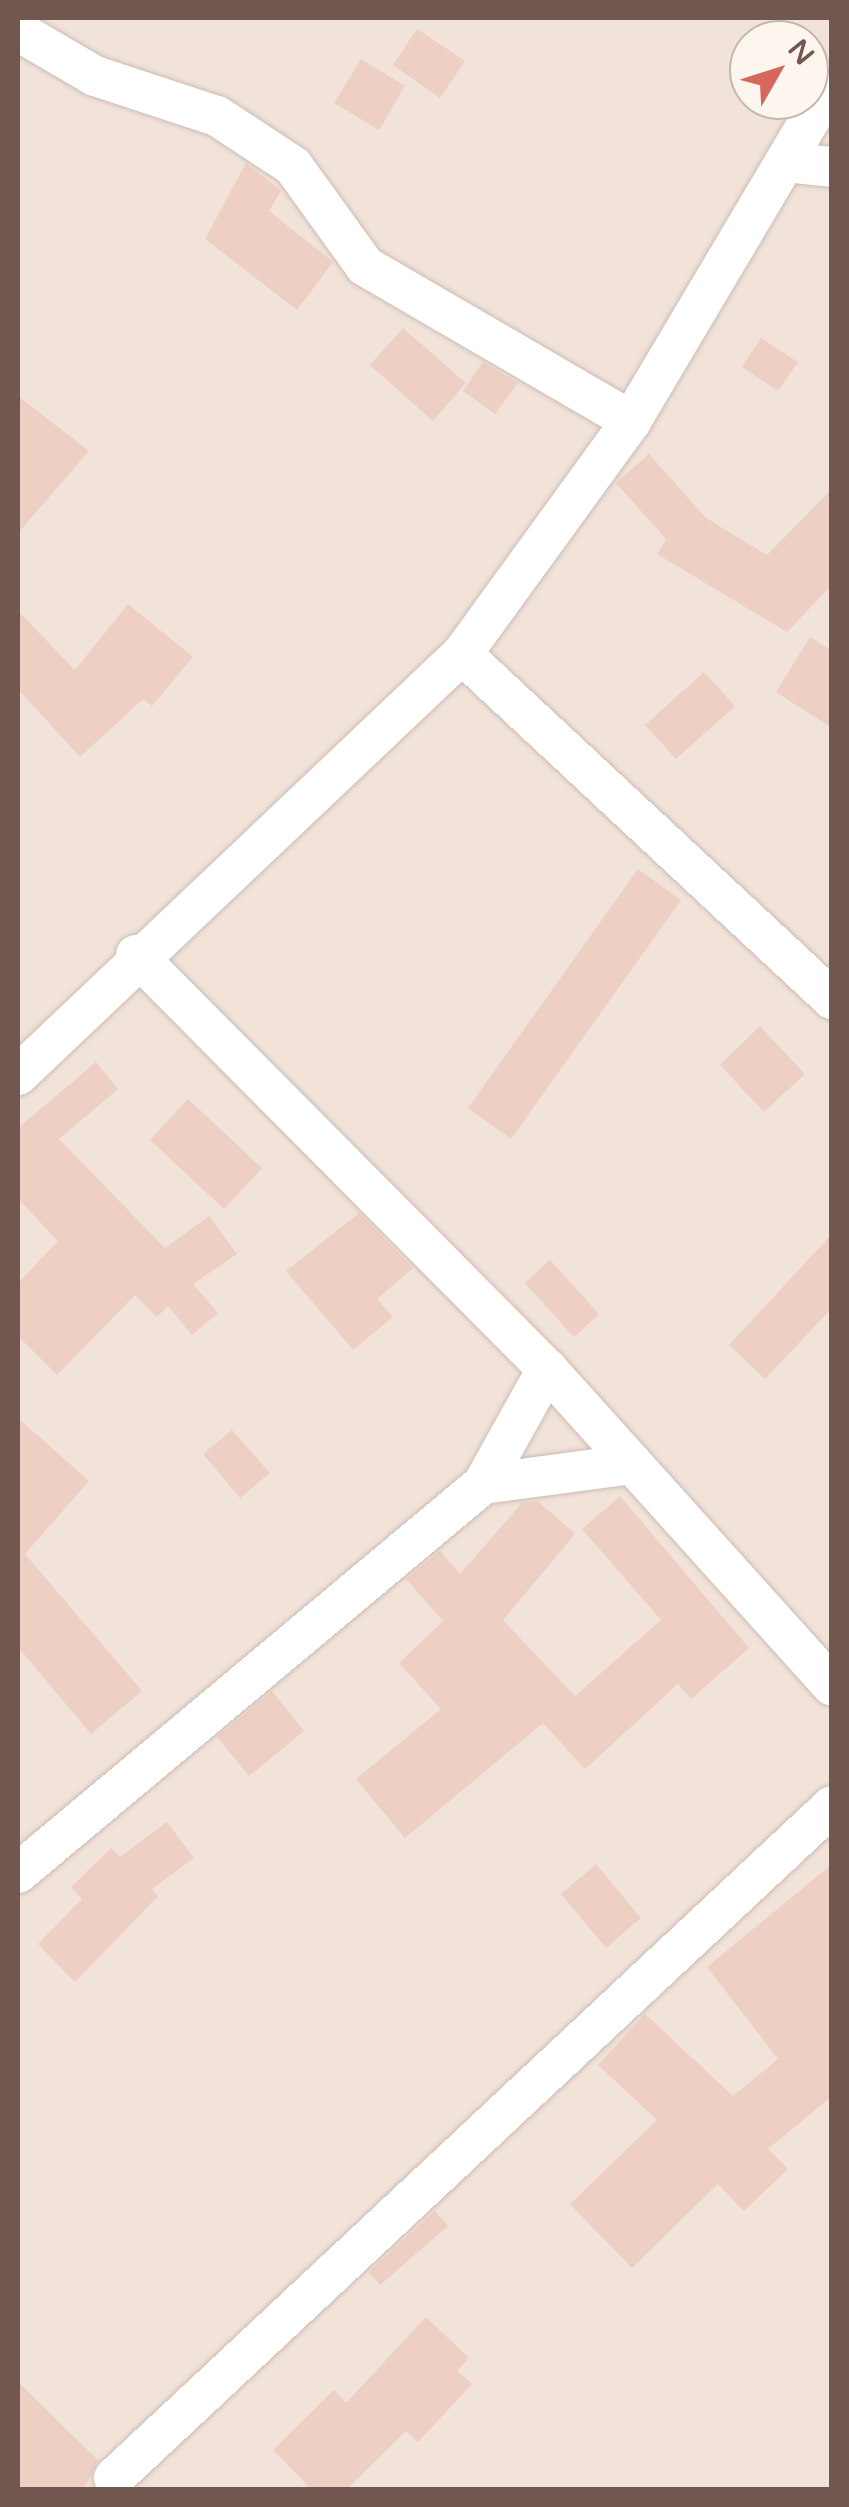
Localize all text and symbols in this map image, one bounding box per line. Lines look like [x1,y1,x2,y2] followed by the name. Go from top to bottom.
[729,20,829,120] north arrow
[780,33,821,72] text: N

